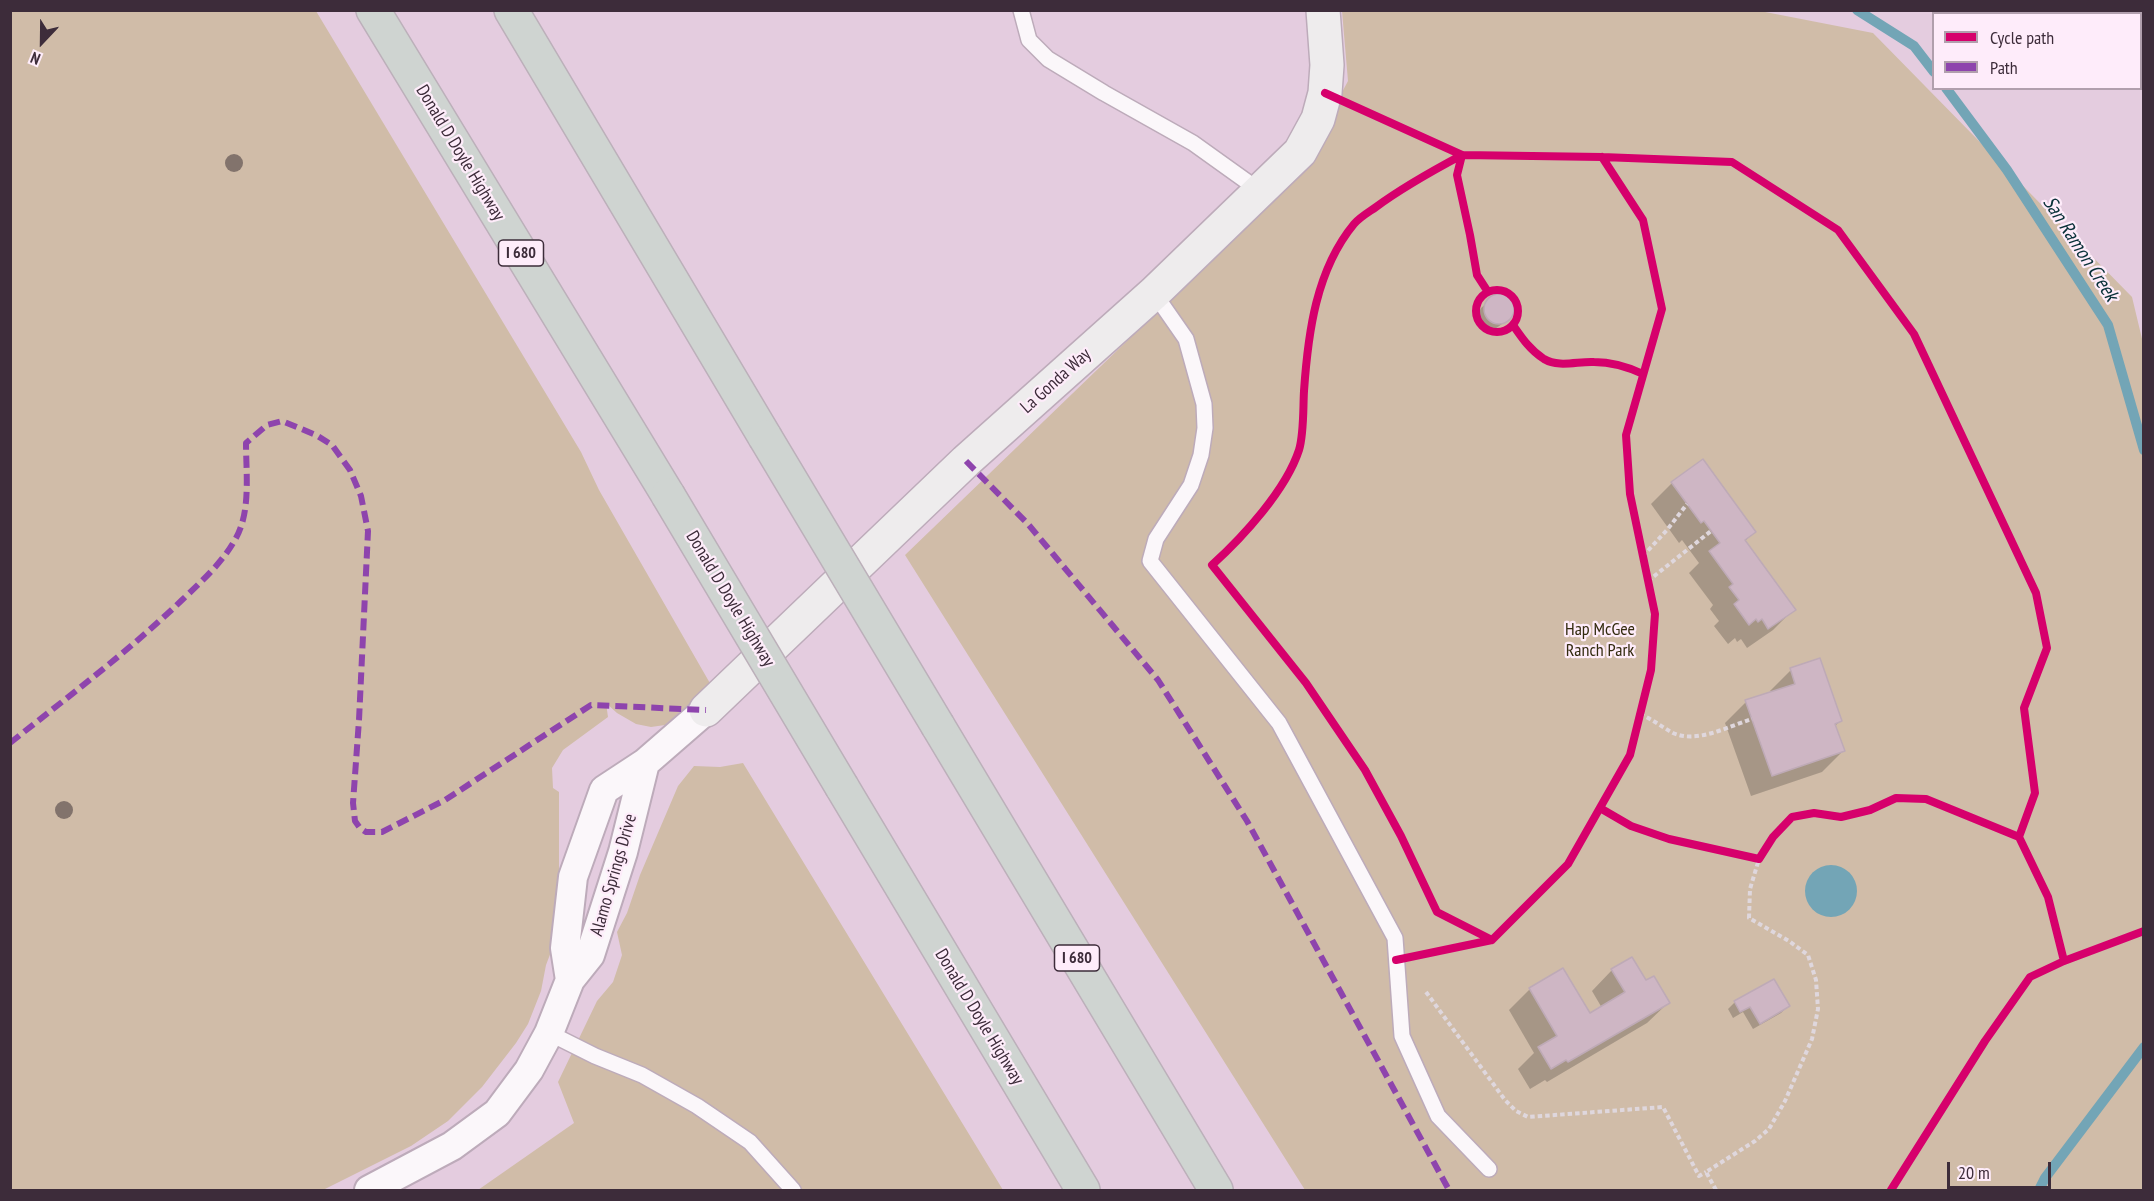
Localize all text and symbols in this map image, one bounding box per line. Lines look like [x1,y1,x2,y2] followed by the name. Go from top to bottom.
[12,12,72,72] north arrow
[1932,12,2142,90] legend
[1990,26,2054,49] text: Cycle path
[28,48,43,70] text: N
[1990,56,2018,79] text: Path
[411,81,509,225] street label: Donald D Doyle Highway
[2037,192,2123,306] water label: San Ramon Creek
[498,240,544,266] road number: I 680
[1016,344,1096,418] street label: La Gonda Way
[681,527,779,671] street label: Donald D Doyle Highway
[1565,619,1635,662] park label: Hap McGee Ranch Park
[586,812,642,938] street label: Alamo Springs Drive
[930,945,1028,1089] street label: Donald D Doyle Highway
[1054,945,1100,971] road number: I 680
[1950,1150,2054,1188] scale bar
[1958,1161,1990,1184] text: 20 m

